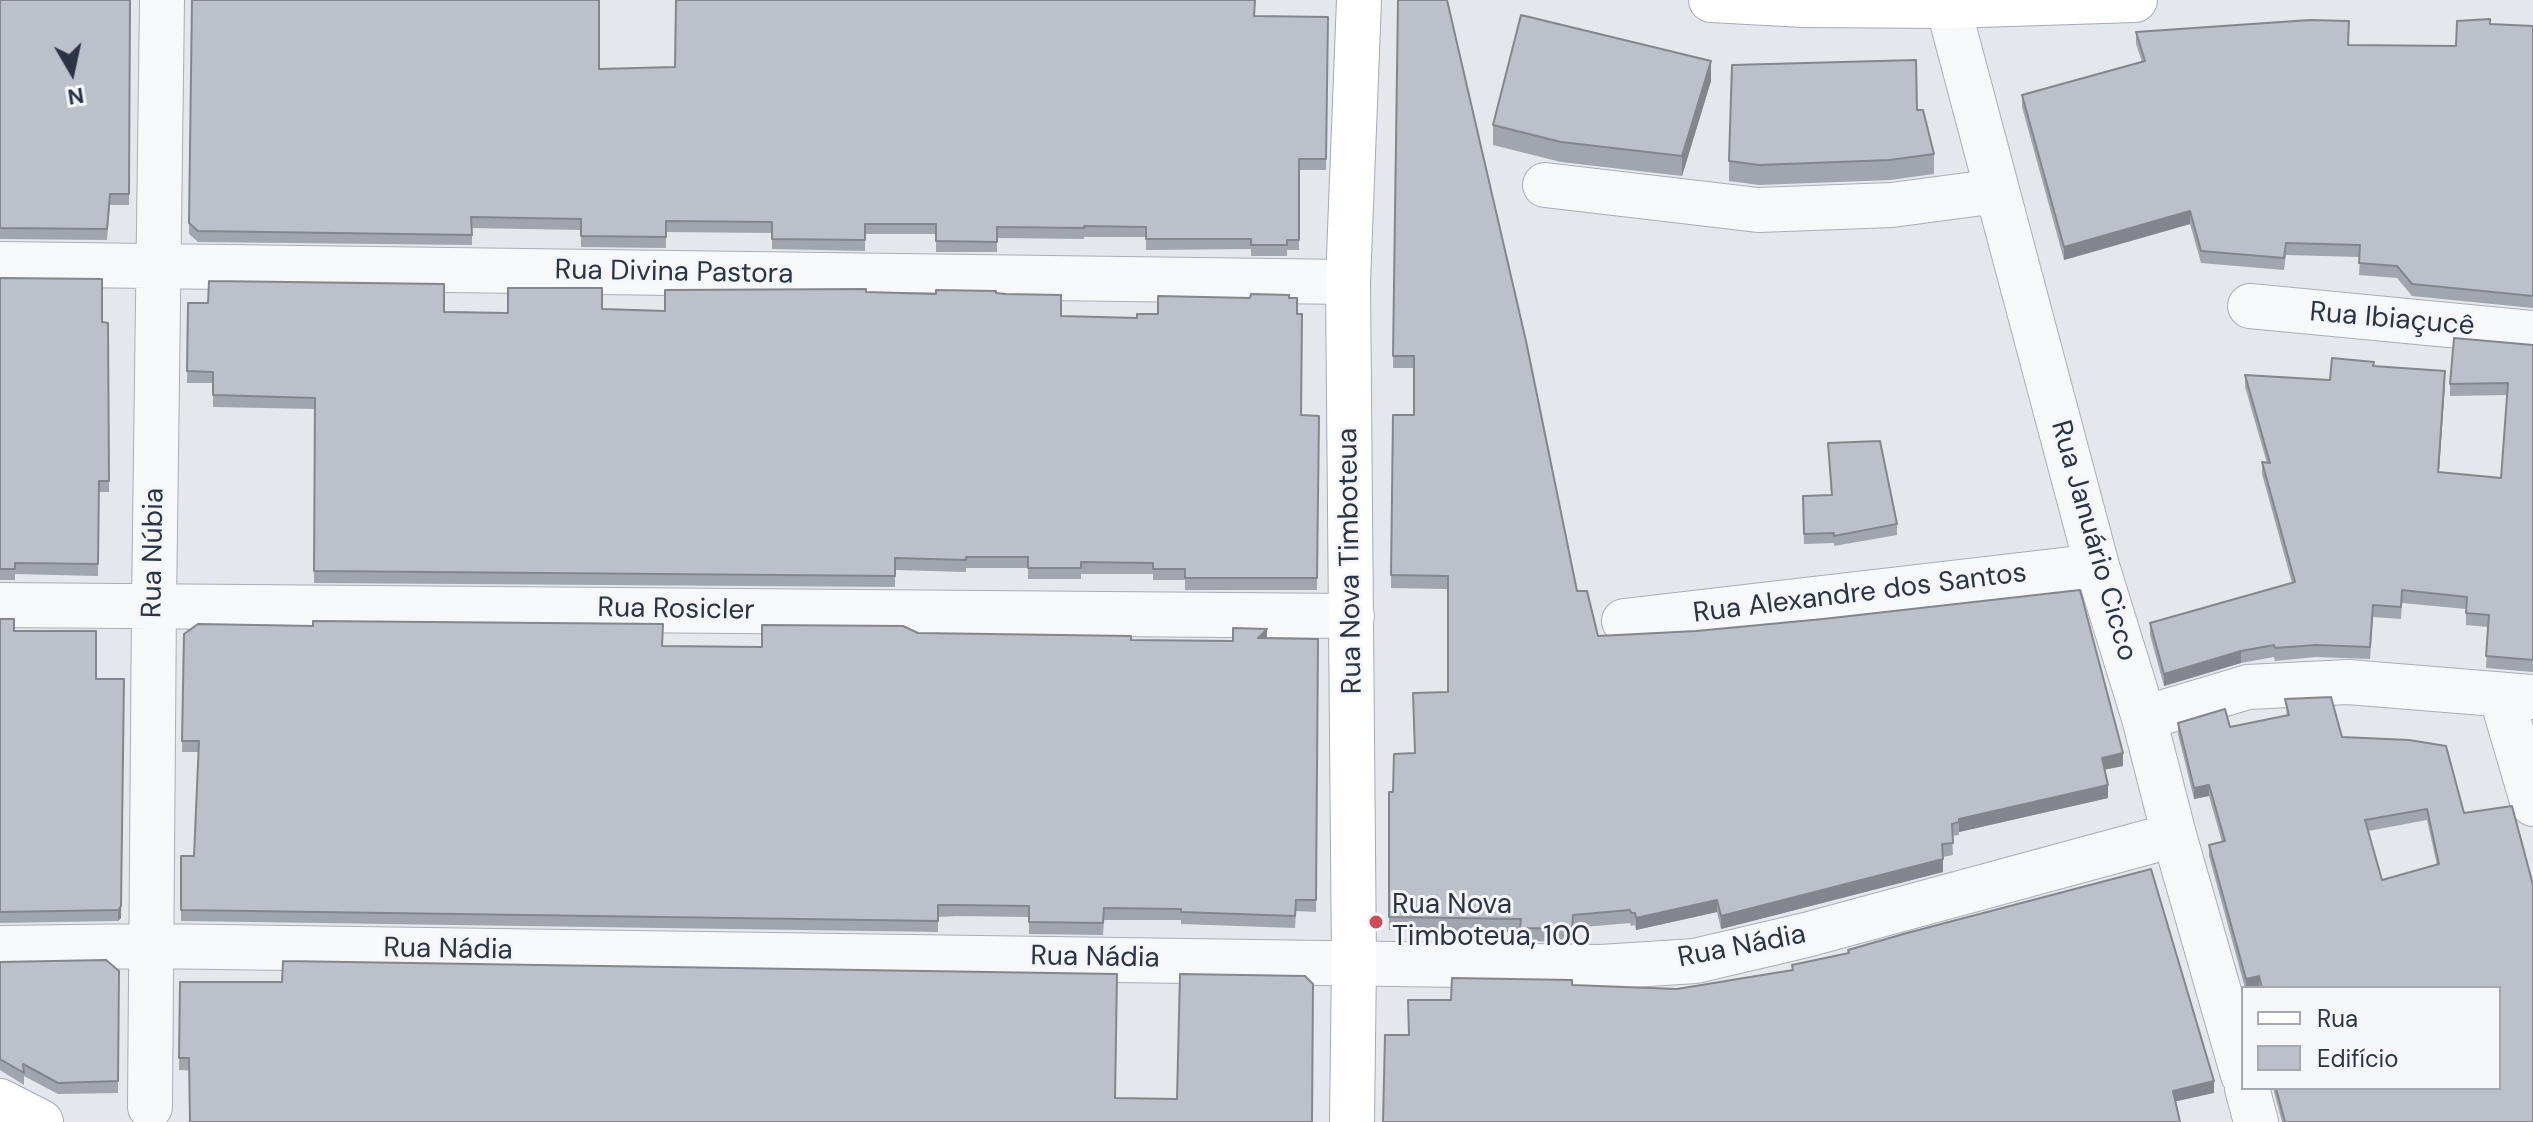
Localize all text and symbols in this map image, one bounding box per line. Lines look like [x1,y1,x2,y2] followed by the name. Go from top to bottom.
[32,32,112,112] north arrow
[66,81,86,112] text: N
[554,254,794,292] street label: Rua Divina Pastora
[2308,296,2476,344] street label: Rua Ibiaçucê
[2043,417,2143,665] street label: Rua Januário Cicco
[1332,428,1370,694] street label: Rua Nova Timboteua
[136,488,172,618] street label: Rua Núbia
[1691,557,2029,631] street label: Rua Alexandre dos Santos
[597,592,755,628] street label: Rua Rosicler
[1392,889,1590,955] place label: Rua Nova Timboteua, 100
[1367,913,1385,931] marker: Rua Nova Timboteua, 100
[1675,918,1809,976] street label: Rua Nádia
[383,932,513,968] street label: Rua Nádia
[1030,940,1160,976] street label: Rua Nádia
[2241,986,2501,1090] legend
[2317,1003,2358,1034] text: Rua
[2317,1043,2399,1074] text: Edifício

